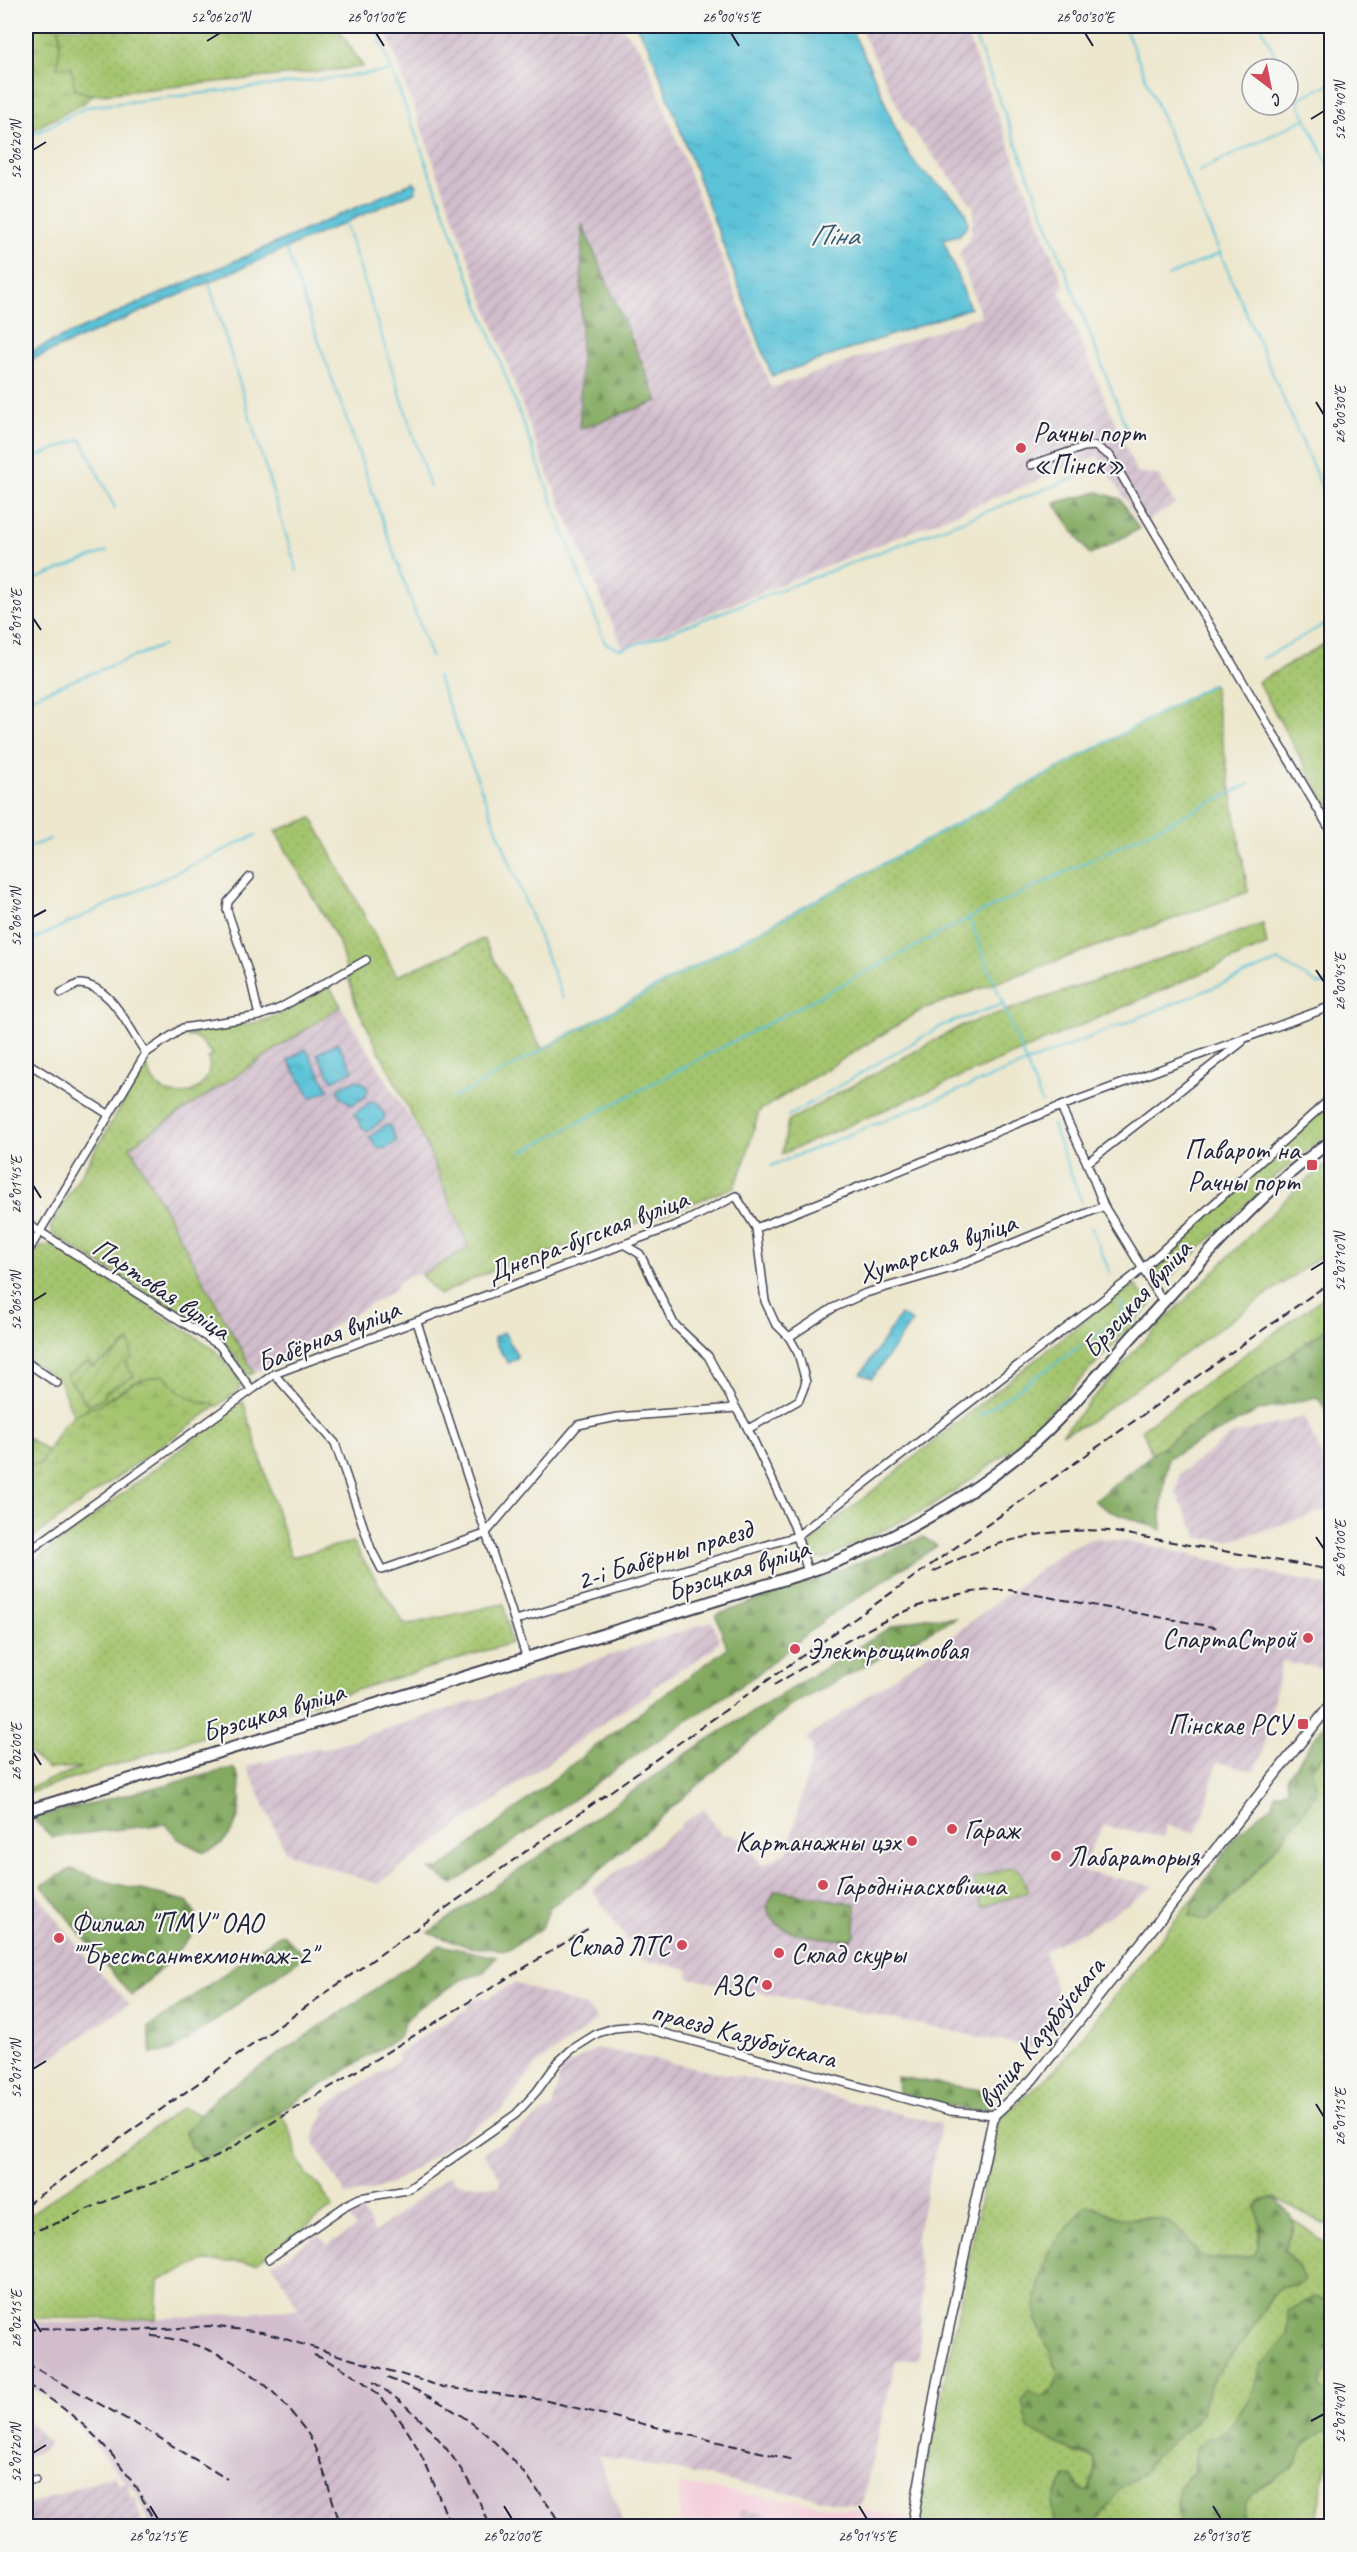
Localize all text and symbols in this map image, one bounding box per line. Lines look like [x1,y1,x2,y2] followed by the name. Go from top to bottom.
[190,8,253,27] text: 52°06'20"N
[347,8,407,27] text: 26°01'00"E
[702,8,762,27] text: 26°00'45"E
[1056,8,1116,27] text: 26°00'30"E
[1240,57,1300,117] north arrow
[1331,78,1350,141] text: 52°06'40"N
[1267,88,1286,111] text: С
[7,117,26,180] text: 52°06'20"N
[809,216,861,254] water label: Піна
[1331,384,1350,444] text: 26°00'30"E
[1033,415,1147,482] place label: Рачны порт «Пінск»
[1014,441,1028,455] marker: Рачны порт «Пінск»
[7,587,26,647] text: 26°01'30"E
[7,884,26,947] text: 52°06'40"N
[1331,951,1350,1011] text: 26°00'45"E
[1184,1132,1302,1199] place label: Паварот на Рачны порт
[7,1154,26,1214] text: 26°01'45"E
[1305,1158,1319,1172] marker: Паварот на Рачны порт
[482,1180,694,1290] street label: Днепра-бугская вуліца
[854,1204,1022,1291] street label: Хутарская вуліца
[86,1229,239,1348] street label: Партовая вуліца
[1331,1229,1350,1292] text: 52°07'10"N
[1074,1231,1200,1365] street label: Брэсцкая вуліца
[7,1268,26,1331] text: 52°06'50"N
[252,1290,406,1380] street label: Бабёрная вуліца
[572,1510,759,1598] street label: 2-і Бабёрны праезд
[1331,1518,1350,1578] text: 26°01'00"E
[663,1530,815,1609] street label: Брэсцкая вуліца
[1162,1621,1297,1656] place label: СпартаСтрой
[1301,1631,1315,1645] marker: СпартаСтрой
[807,1632,970,1667] place label: Электрощитовая
[788,1642,802,1656] marker: Электрощитовая
[198,1673,350,1750] street label: Брэсцкая вуліца
[1168,1707,1296,1742] place label: Пінскае РСУ
[1296,1717,1310,1731] marker: Пінскае РСУ
[7,1721,26,1781] text: 26°02'00"E
[964,1812,1022,1847] place label: Гараж
[945,1822,959,1836] marker: Гараж
[735,1824,902,1859] place label: Картанажны цэх
[905,1834,919,1848] marker: Картанажны цэх
[1068,1839,1200,1874] place label: Лабараторыя
[1049,1849,1063,1863] marker: Лабараторыя
[835,1868,1008,1903] place label: Гароднінасховішча
[816,1878,830,1892] marker: Гароднінасховішча
[71,1905,322,1972] place label: Филиал "ПМУ" ОАО ""Брестсантехмонтаж-2"
[568,1928,672,1963] place label: Склад ЛТС
[52,1931,66,1945] marker: Филиал "ПМУ" ОАО ""Брестсантехмонтаж-2"
[791,1936,908,1971] place label: Склад скуры
[675,1938,689,1952] marker: Склад ЛТС
[772,1946,786,1960] marker: Склад скуры
[969,1948,1113,2115] street label: вуліца Казубоўскага
[713,1968,758,2003] place label: АЗС
[760,1978,774,1992] marker: АЗС
[648,1993,842,2076] street label: праезд Казубоўскага
[7,2036,26,2099] text: 52°07'10"N
[1331,2086,1350,2146] text: 26°01'15"E
[7,2288,26,2348] text: 26°02'15"E
[1331,2381,1350,2444] text: 52°07'40"N
[7,2420,26,2483] text: 52°07'20"N
[129,2527,189,2546] text: 26°02'15"E
[483,2527,543,2546] text: 26°02'00"E
[838,2527,898,2546] text: 26°01'45"E
[1192,2527,1252,2546] text: 26°01'30"E

